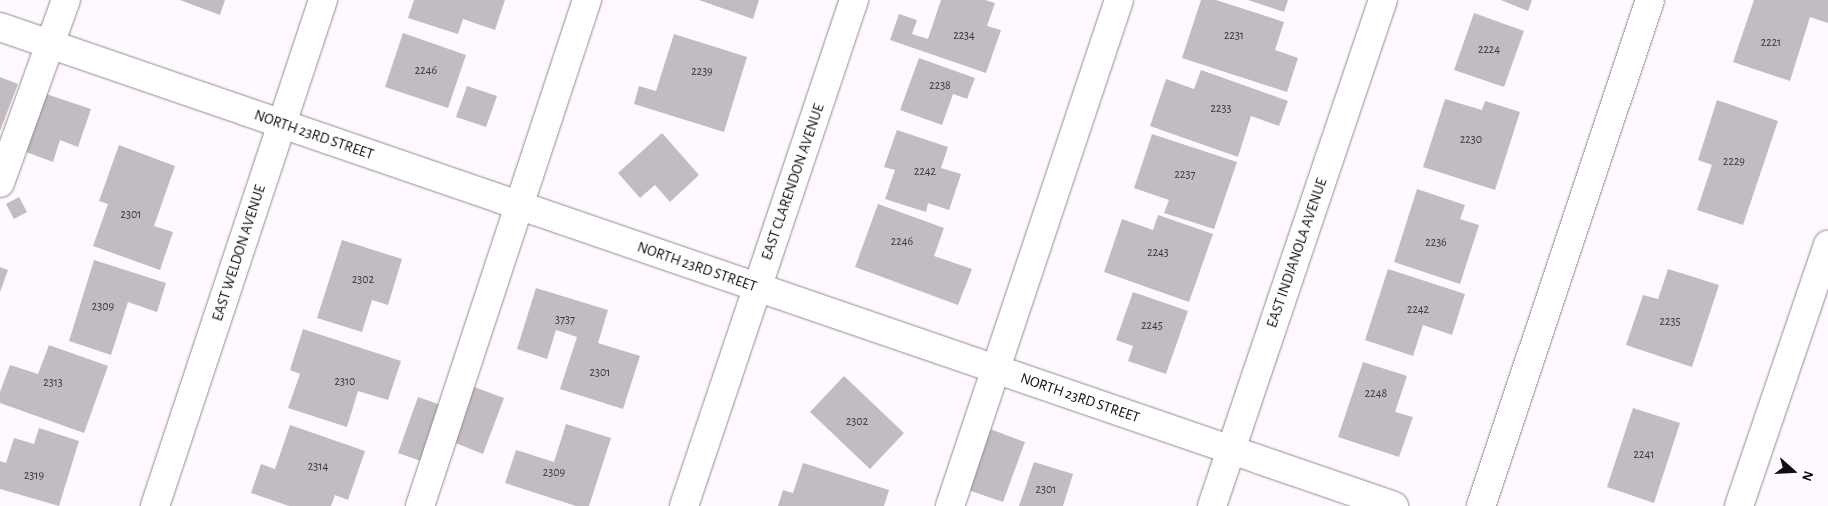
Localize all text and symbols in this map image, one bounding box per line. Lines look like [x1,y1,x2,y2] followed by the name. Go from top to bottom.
[953,29,975,43] house number: 2234
[1224,29,1244,43] house number: 2231
[1761,36,1781,50] house number: 2221
[1478,43,1500,57] house number: 2224
[415,64,437,78] house number: 2246
[691,65,713,79] house number: 2239
[929,79,951,93] house number: 2238
[758,102,828,262] street label: EAST CLARENDON AVENUE
[1211,102,1231,116] house number: 2233
[252,106,376,164] street label: NORTH 23RD STREET
[1460,133,1482,147] house number: 2230
[1723,155,1745,169] house number: 2229
[914,165,936,179] house number: 2242
[1175,168,1195,182] house number: 2237
[1263,176,1331,330] street label: EAST INDIANOLA AVENUE
[208,183,270,323] street label: EAST WELDON AVENUE
[121,208,141,222] house number: 2301
[891,235,913,249] house number: 2246
[1425,236,1447,250] house number: 2236
[635,238,759,296] street label: NORTH 23RD STREET
[1147,246,1169,260] house number: 2243
[352,273,374,287] house number: 2302
[92,300,114,314] house number: 2309
[1407,303,1429,317] house number: 2242
[555,313,575,327] house number: 3737
[1660,315,1680,329] house number: 2235
[1141,319,1163,333] house number: 2245
[590,366,610,380] house number: 2301
[1018,369,1142,427] street label: NORTH 23RD STREET
[335,375,355,389] house number: 2310
[43,376,63,390] house number: 2313
[1365,387,1387,401] house number: 2248
[846,415,868,429] house number: 2302
[1768,446,1818,496] north arrow
[1634,448,1654,462] house number: 2241
[308,460,328,474] house number: 2314
[543,466,565,480] house number: 2309
[24,469,44,483] house number: 2319
[1799,469,1815,483] text: N
[1036,483,1056,497] house number: 2301

